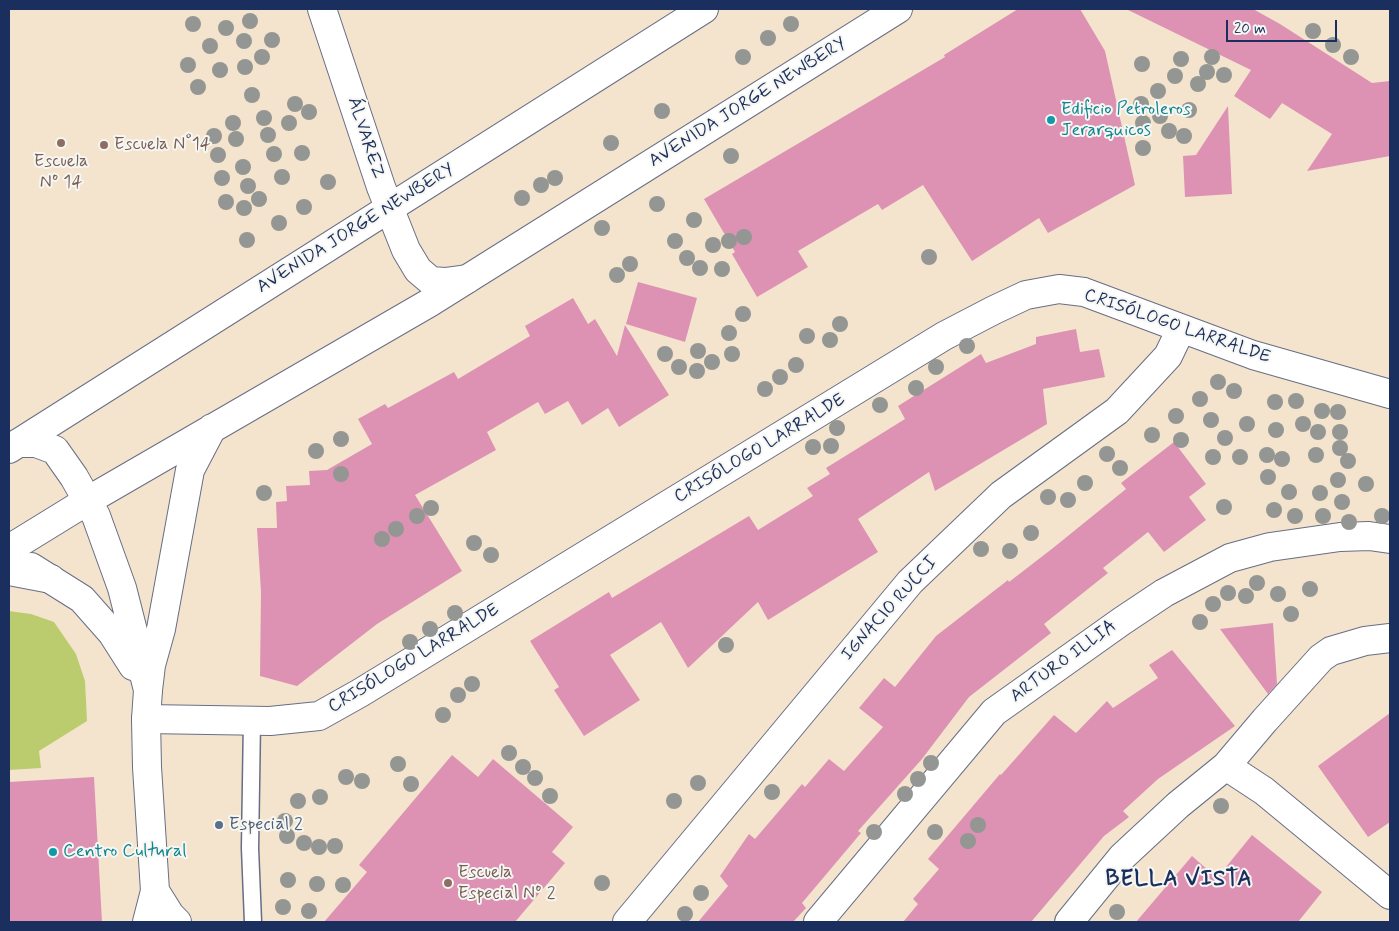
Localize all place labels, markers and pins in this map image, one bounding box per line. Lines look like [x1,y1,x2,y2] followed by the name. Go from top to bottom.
[1061,99,1191,142] place label: Edificio Petroleros Jerarquicos
[1045,114,1057,126] marker: Edificio Petroleros Jerarquicos
[114,134,211,156] place label: Escuela N°14
[55,137,67,149] marker: Escuela Nº 14
[98,139,110,151] marker: Escuela N°14
[34,151,88,193] place label: Escuela Nº 14
[229,814,303,836] place label: Especial 2
[213,819,225,831] marker: Especial 2
[63,841,187,863] place label: Centro Cultural
[47,846,59,858] marker: Centro Cultural
[458,862,555,904] place label: Escuela Especial Nº 2
[442,877,454,889] marker: Escuela Especial Nº 2

